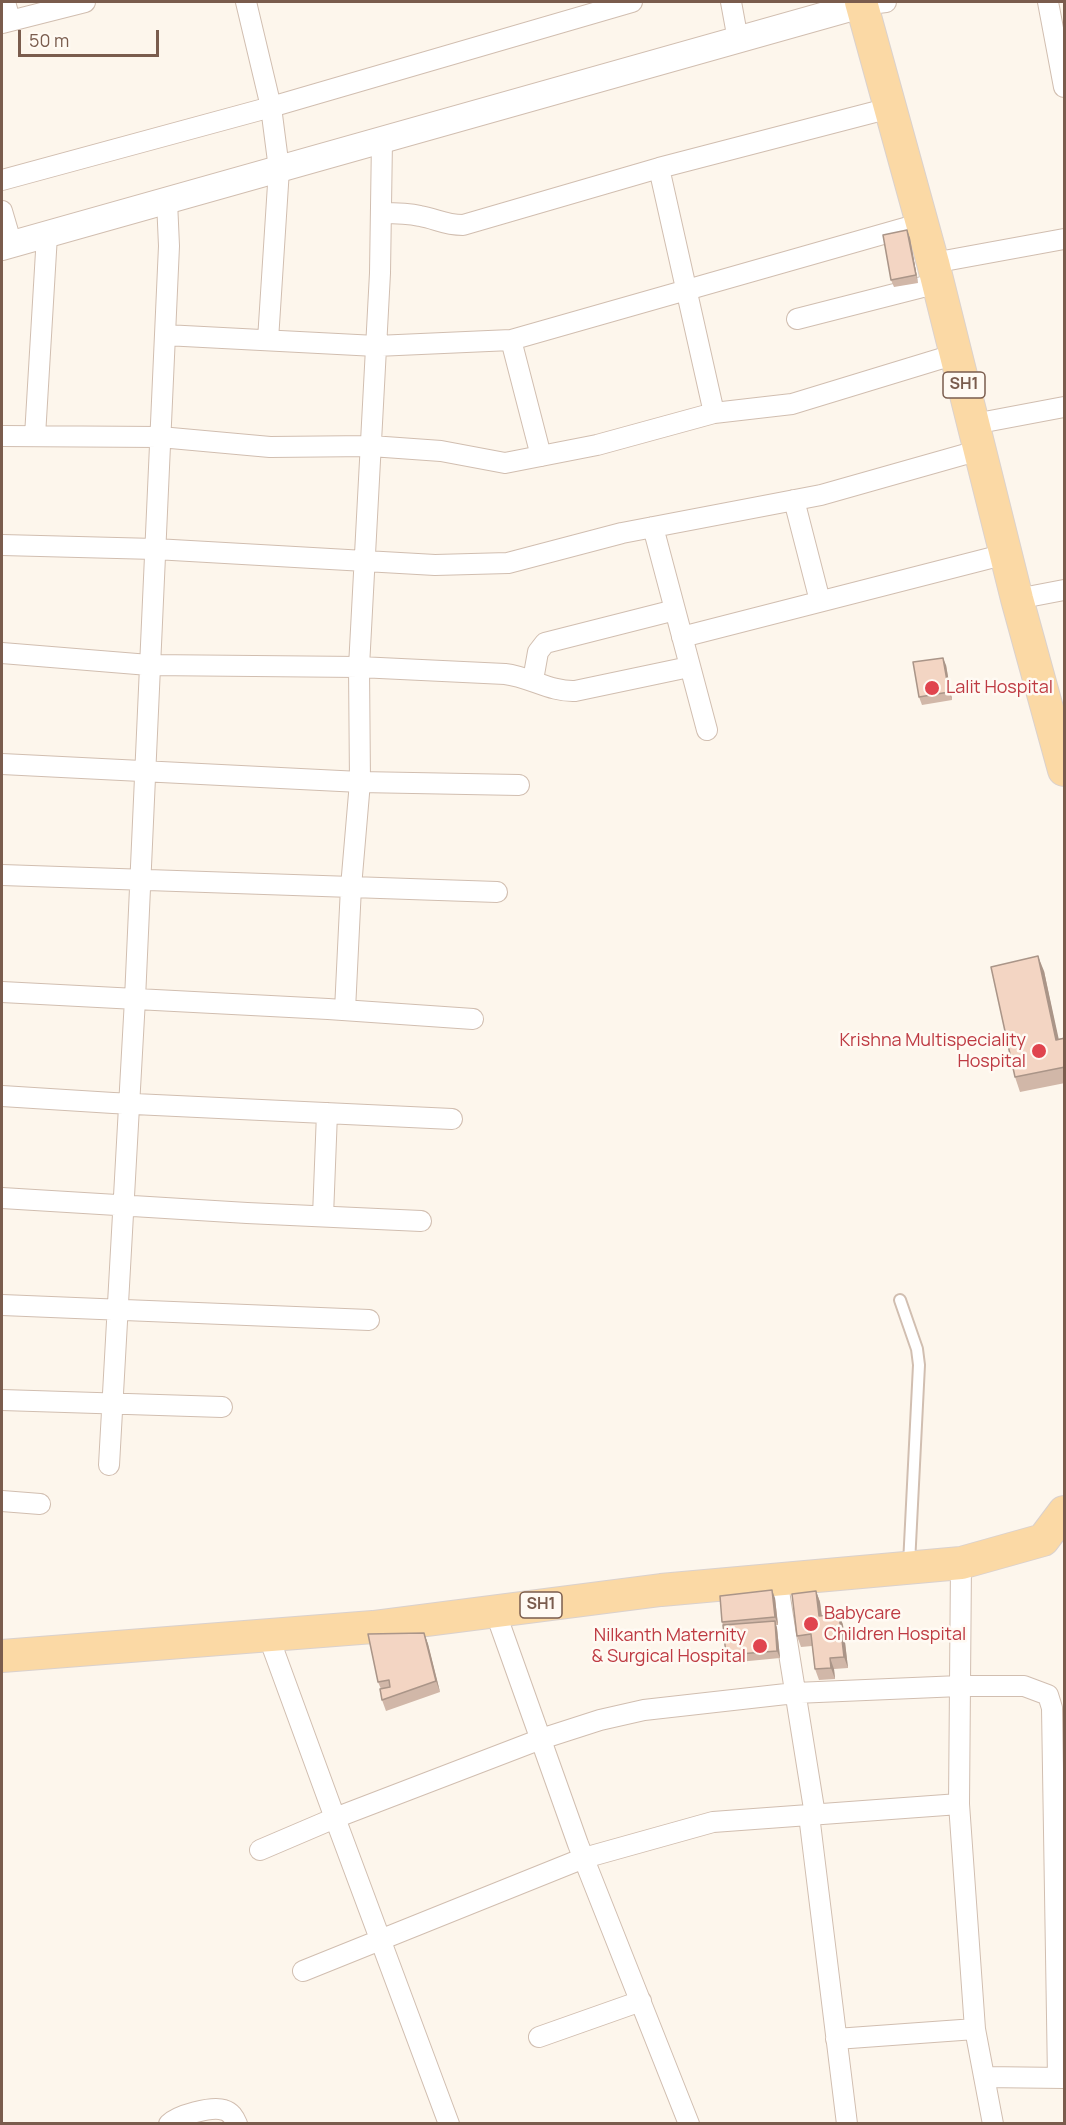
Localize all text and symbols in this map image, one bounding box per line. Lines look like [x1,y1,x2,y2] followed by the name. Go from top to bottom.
[21,18,162,56] scale bar
[29,28,69,52] text: 50 m
[943,372,985,398] road number: SH1
[946,677,1053,699] place label: Lalit Hospital
[923,679,941,697] marker: Lalit Hospital
[839,1030,1026,1072] place label: Krishna Multispeciality Hospital
[1030,1042,1048,1060] marker: Krishna Multispeciality Hospital
[520,1592,562,1618] road number: SH1
[824,1603,966,1646] place label: Babycare Children Hospital
[802,1615,820,1633] marker: Babycare Children Hospital
[592,1625,746,1668] place label: Nilkanth Maternity & Surgical Hospital
[751,1637,769,1655] marker: Nilkanth Maternity & Surgical Hospital

